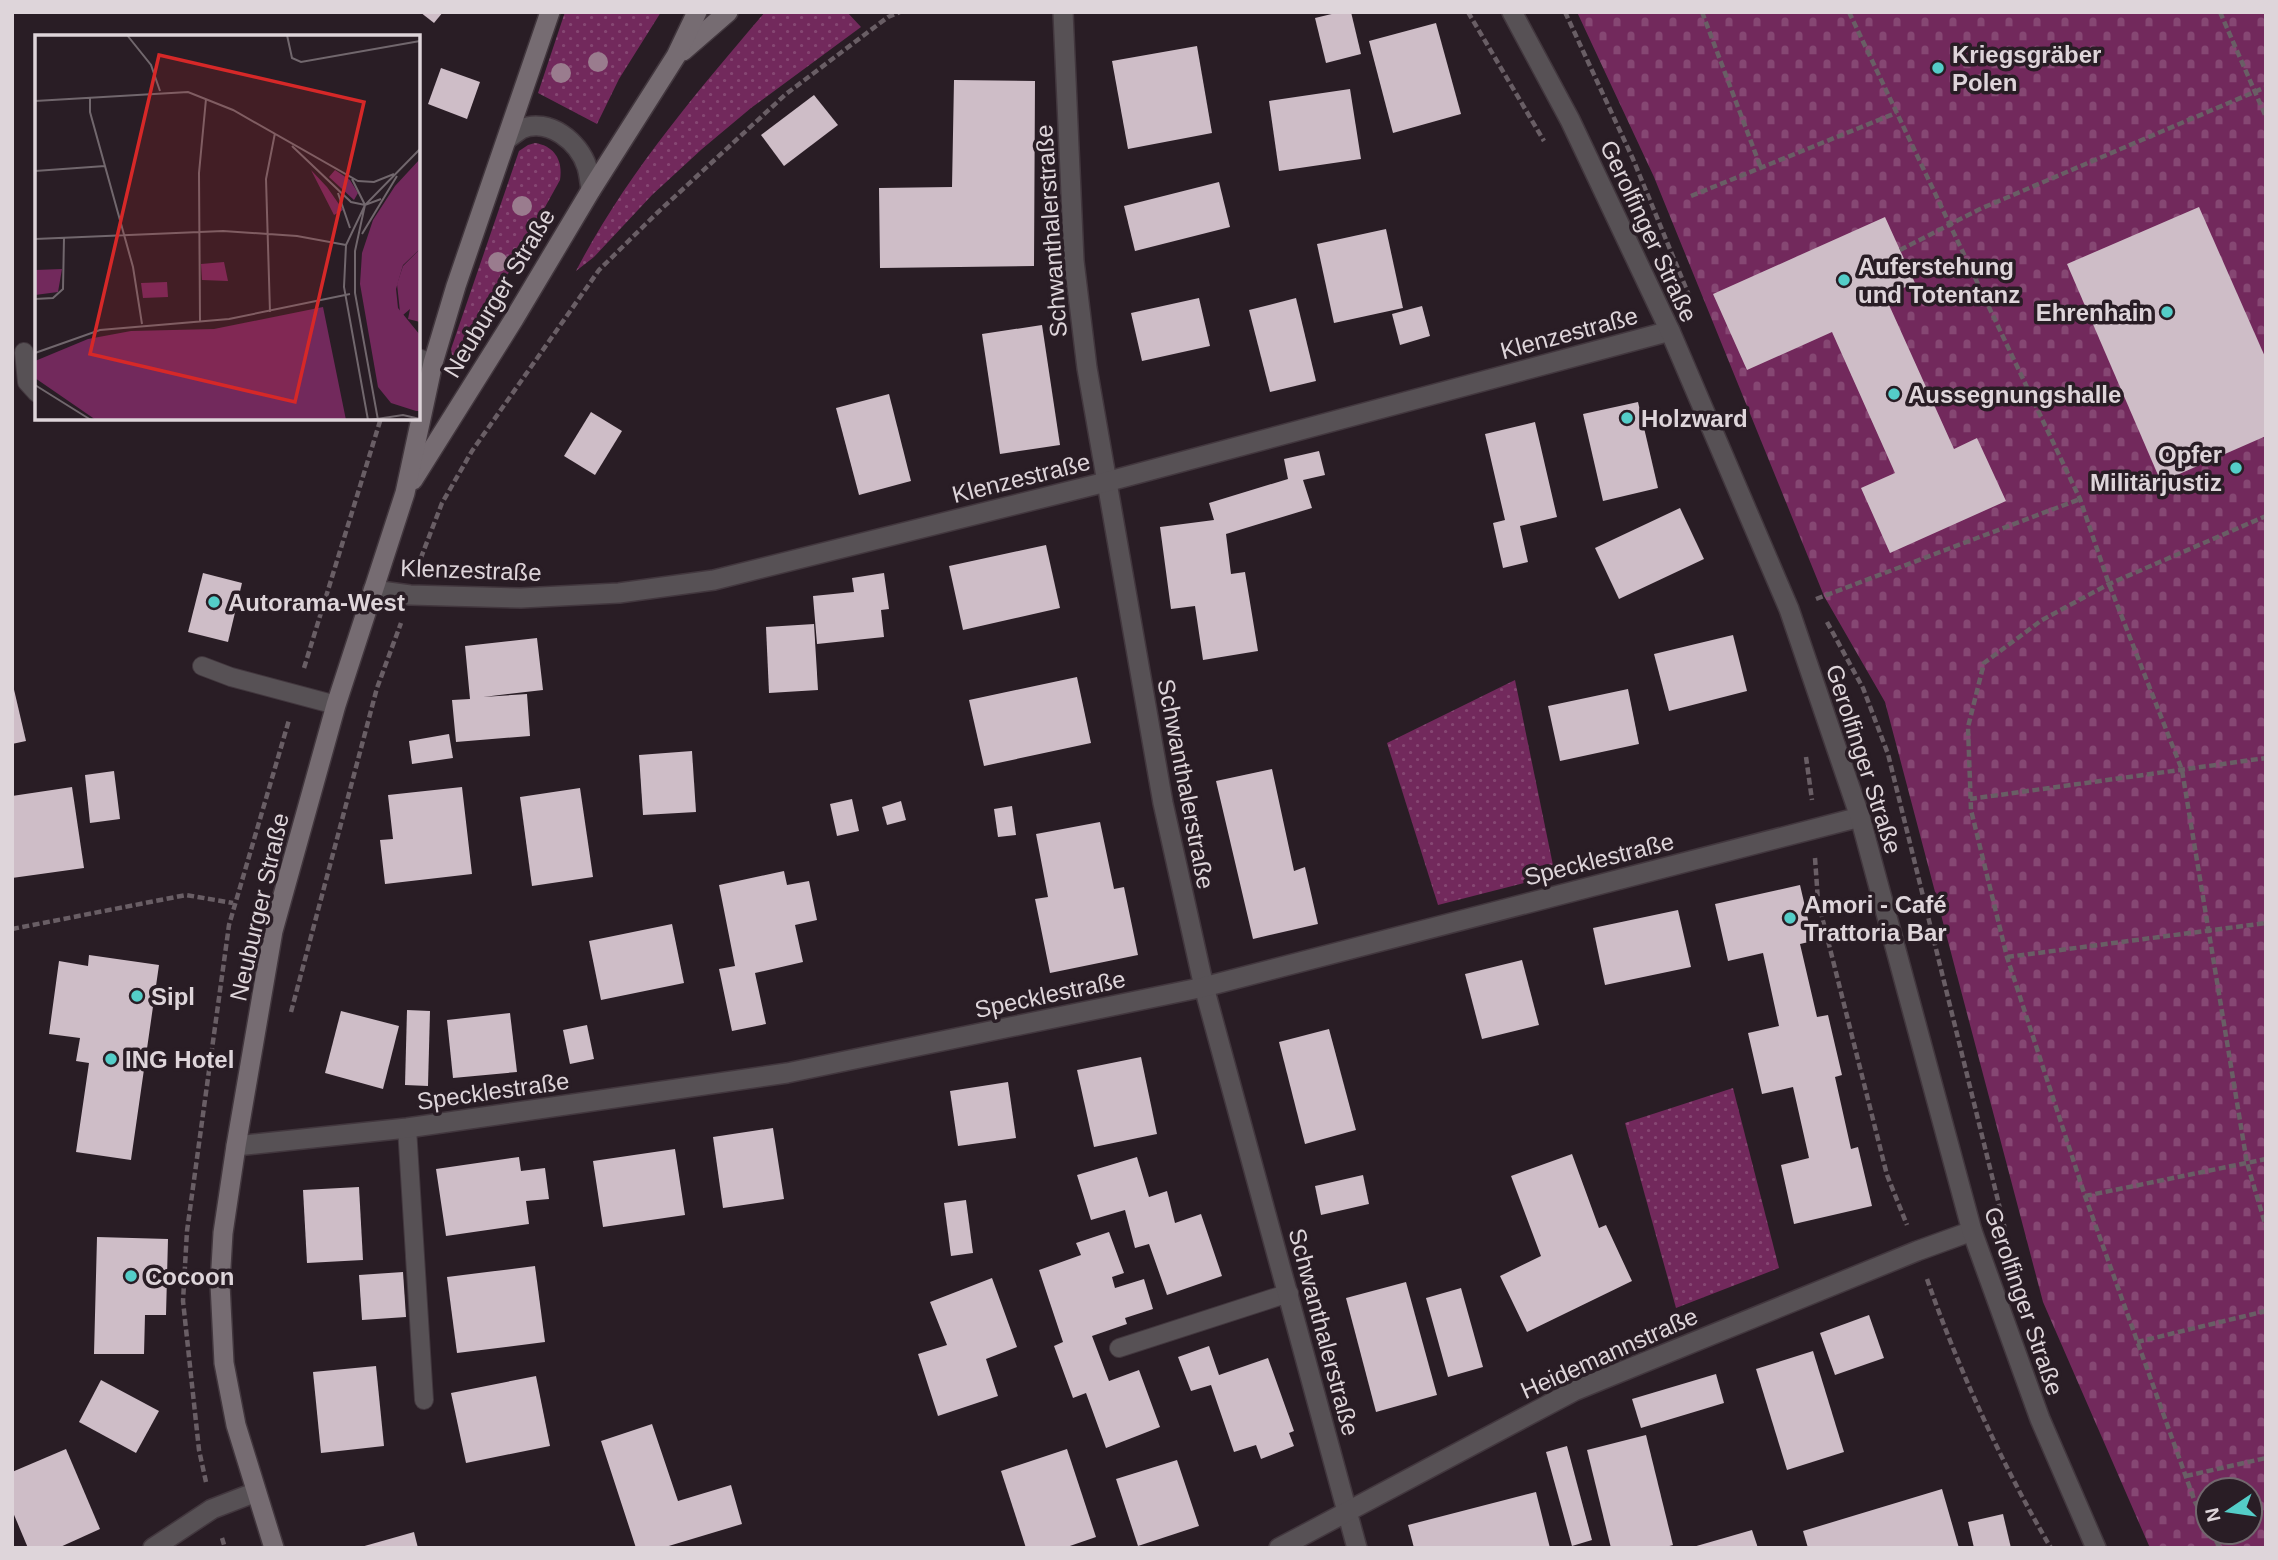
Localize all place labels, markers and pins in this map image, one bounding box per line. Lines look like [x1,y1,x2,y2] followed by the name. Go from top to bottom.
[1952,41,2101,96] place label: Kriegsgräber Polen
[1930,60,1946,76] marker: Kriegsgräber Polen
[1858,253,2020,308] place label: Auferstehung und Totentanz
[1836,272,1852,288] marker: Auferstehung und Totentanz
[2036,299,2153,326] place label: Ehrenhain
[2159,304,2175,320] marker: Ehrenhain
[1908,381,2121,408] place label: Aussegnungshalle
[1886,386,1902,402] marker: Aussegnungshalle
[1641,405,1748,432] place label: Holzward
[1619,410,1635,426] marker: Holzward
[2090,441,2222,496] place label: Opfer Militärjustiz
[2228,460,2244,476] marker: Opfer Militärjustiz
[228,589,405,616] place label: Autorama-West
[206,594,222,610] marker: Autorama-West
[1804,891,1947,946] place label: Amori - Café Trattoria Bar
[1782,910,1798,926] marker: Amori - Café Trattoria Bar
[151,983,195,1010] place label: Sipl
[129,988,145,1004] marker: Sipl
[125,1046,234,1073] place label: ING Hotel
[103,1051,119,1067] marker: ING Hotel
[145,1263,234,1290] place label: Cocoon
[123,1268,139,1284] marker: Cocoon

